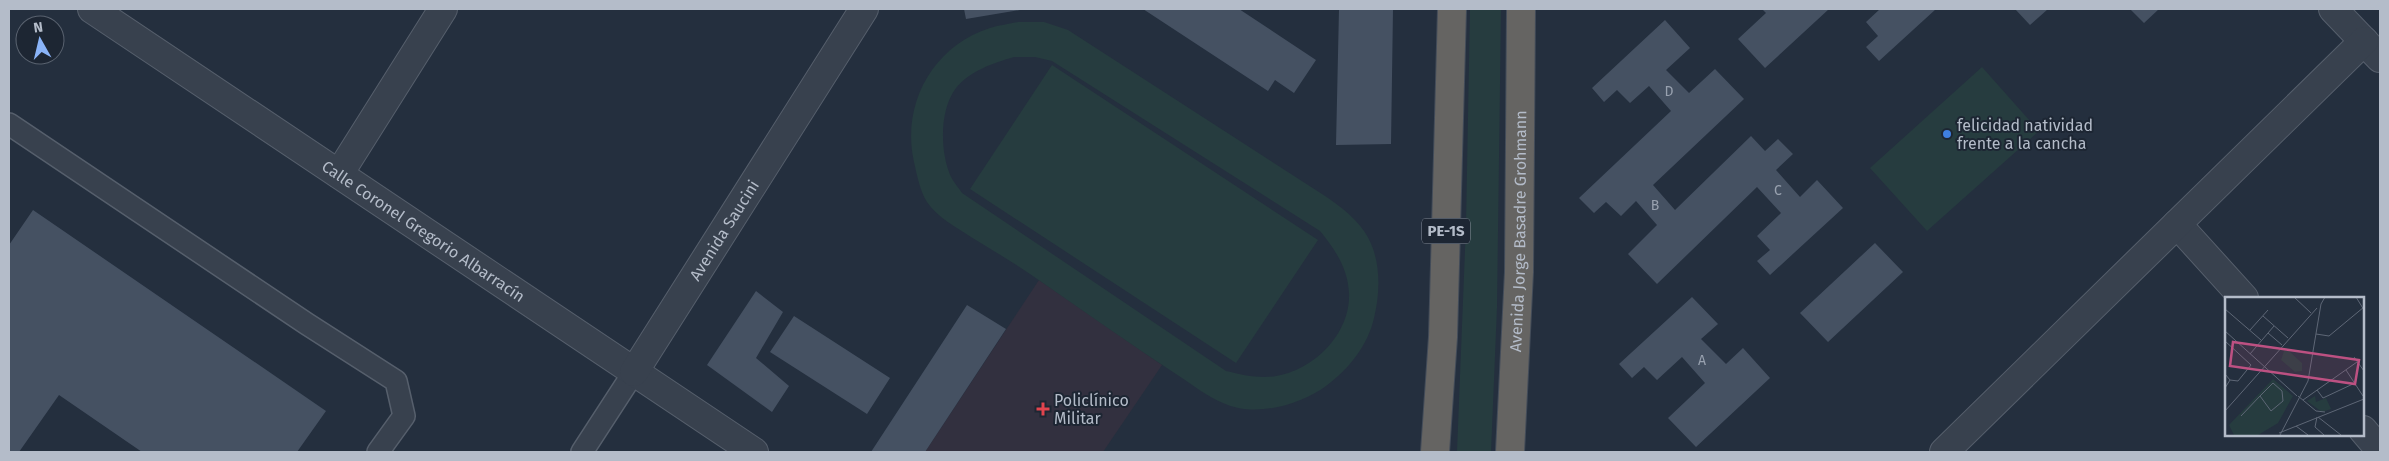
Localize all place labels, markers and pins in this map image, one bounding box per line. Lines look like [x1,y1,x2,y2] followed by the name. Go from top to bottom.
[1957,116,2093,153] place label: felicidad natividad frente a la cancha
[1941,128,1953,140] marker: felicidad natividad frente a la cancha
[1054,391,1129,428] place label: Policlínico Militar
[1036,402,1050,416] marker: Policlínico Militar

